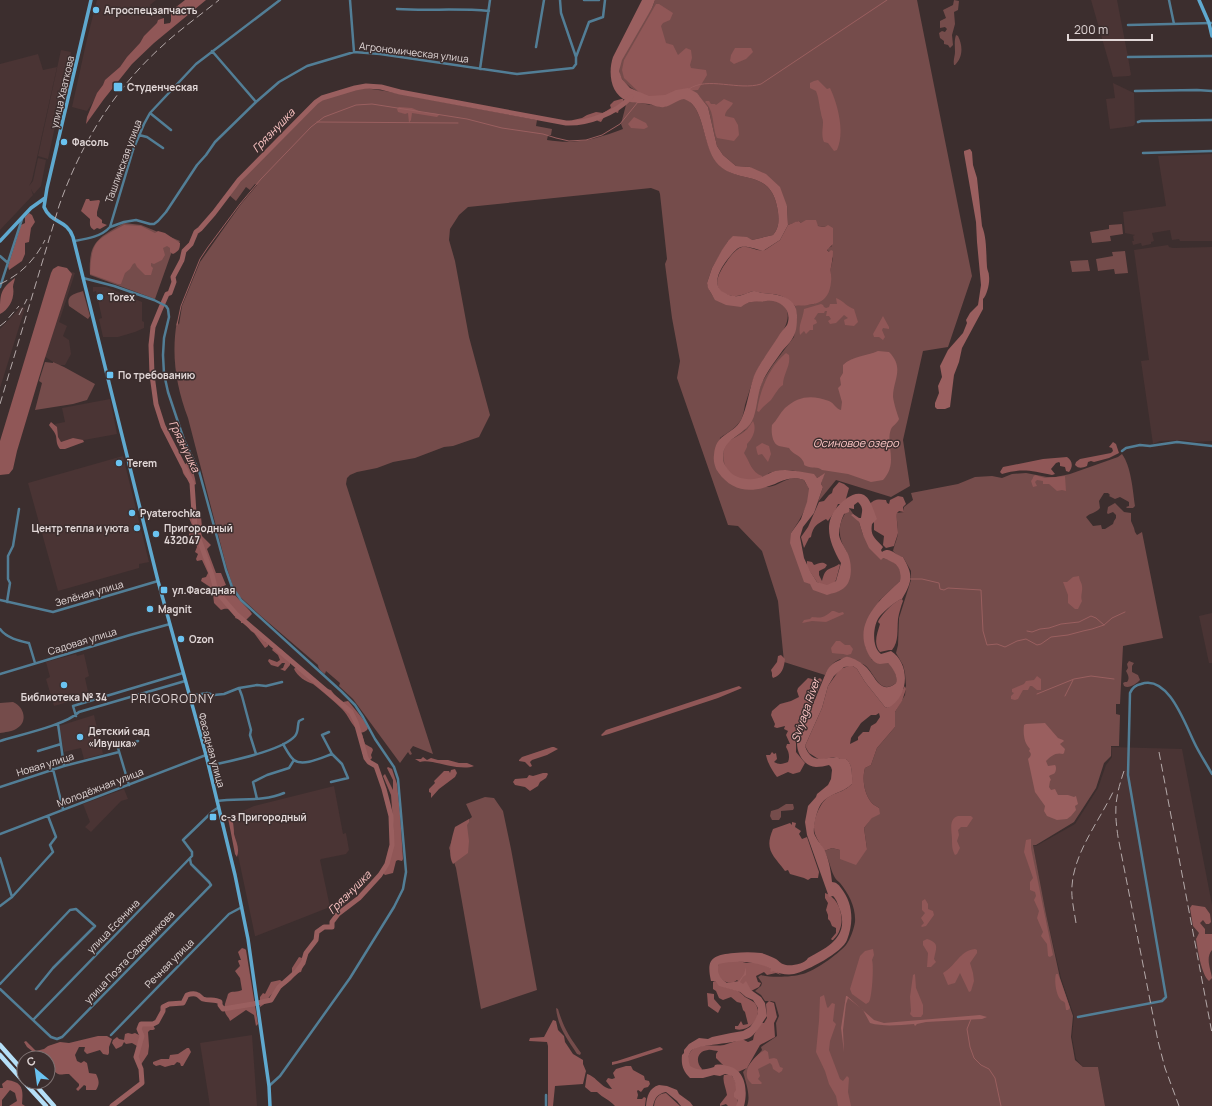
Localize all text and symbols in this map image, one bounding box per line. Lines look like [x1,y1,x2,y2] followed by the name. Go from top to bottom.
[104,3,198,17] place label: Агроспецзапчасть
[91,5,101,15] marker: Агроспецзапчасть
[1068,16,1152,42] scale bar
[1074,21,1108,38] text: 200 m
[358,38,470,66] street label: Агрономическая улица
[47,54,77,130] street label: улица Хваткова
[127,80,198,94] place label: Студенческая
[112,81,124,93] marker: Студенческая
[248,104,298,155] water label: Грязнушка
[101,117,145,205] street label: Ташлинская улица
[72,135,109,149] place label: Фасоль
[59,137,69,147] marker: Фасоль
[108,290,135,304] place label: Torex
[95,292,105,302] marker: Torex
[118,368,196,382] place label: По требованию
[105,370,115,380] marker: По требованию
[166,418,204,475] water label: Грязнушка
[813,435,900,450] water label: Осиновое озеро
[127,456,157,470] place label: Terem
[114,458,124,468] marker: Terem
[140,506,201,520] place label: Pyaterochka
[127,508,137,518] marker: Pyaterochka
[32,521,129,535] place label: Центр тепла и уюта
[164,521,233,547] place label: Пригородный 432047
[132,523,142,533] marker: Центр тепла и уюта
[151,529,161,539] marker: Пригородный 432047
[53,577,125,609] street label: Зелёная улица
[172,583,235,597] place label: ул.Фасадная
[159,585,169,595] marker: ул.Фасадная
[158,602,192,616] place label: Magnit
[145,604,155,614] marker: Magnit
[46,624,118,658] street label: Садовая улица
[189,632,214,646] place label: Ozon
[176,634,186,644] marker: Ozon
[787,674,824,744] water label: Sviyaga River
[59,680,69,690] marker: Библиотека № 34
[21,690,107,704] place label: Библиотека № 34
[131,690,215,707] district label: PRIGORODNY
[195,711,229,789] street label: Фасадная улица
[88,724,150,750] place label: Детский сад «Ивушка»
[75,732,85,742] marker: Детский сад «Ивушка»
[15,749,75,779] street label: Новая улица
[55,764,145,810] street label: Молодёжная улица
[221,810,307,824] place label: с-з Пригородный
[208,812,218,822] marker: с-з Пригородный
[324,866,375,917] water label: Грязнушка
[84,896,142,956] street label: улица Есенина
[81,907,177,1007] street label: улица Поэта Садовникова
[141,935,197,991] street label: Речная улица
[16,1050,56,1090] north arrow
[24,1052,38,1069] text: С

